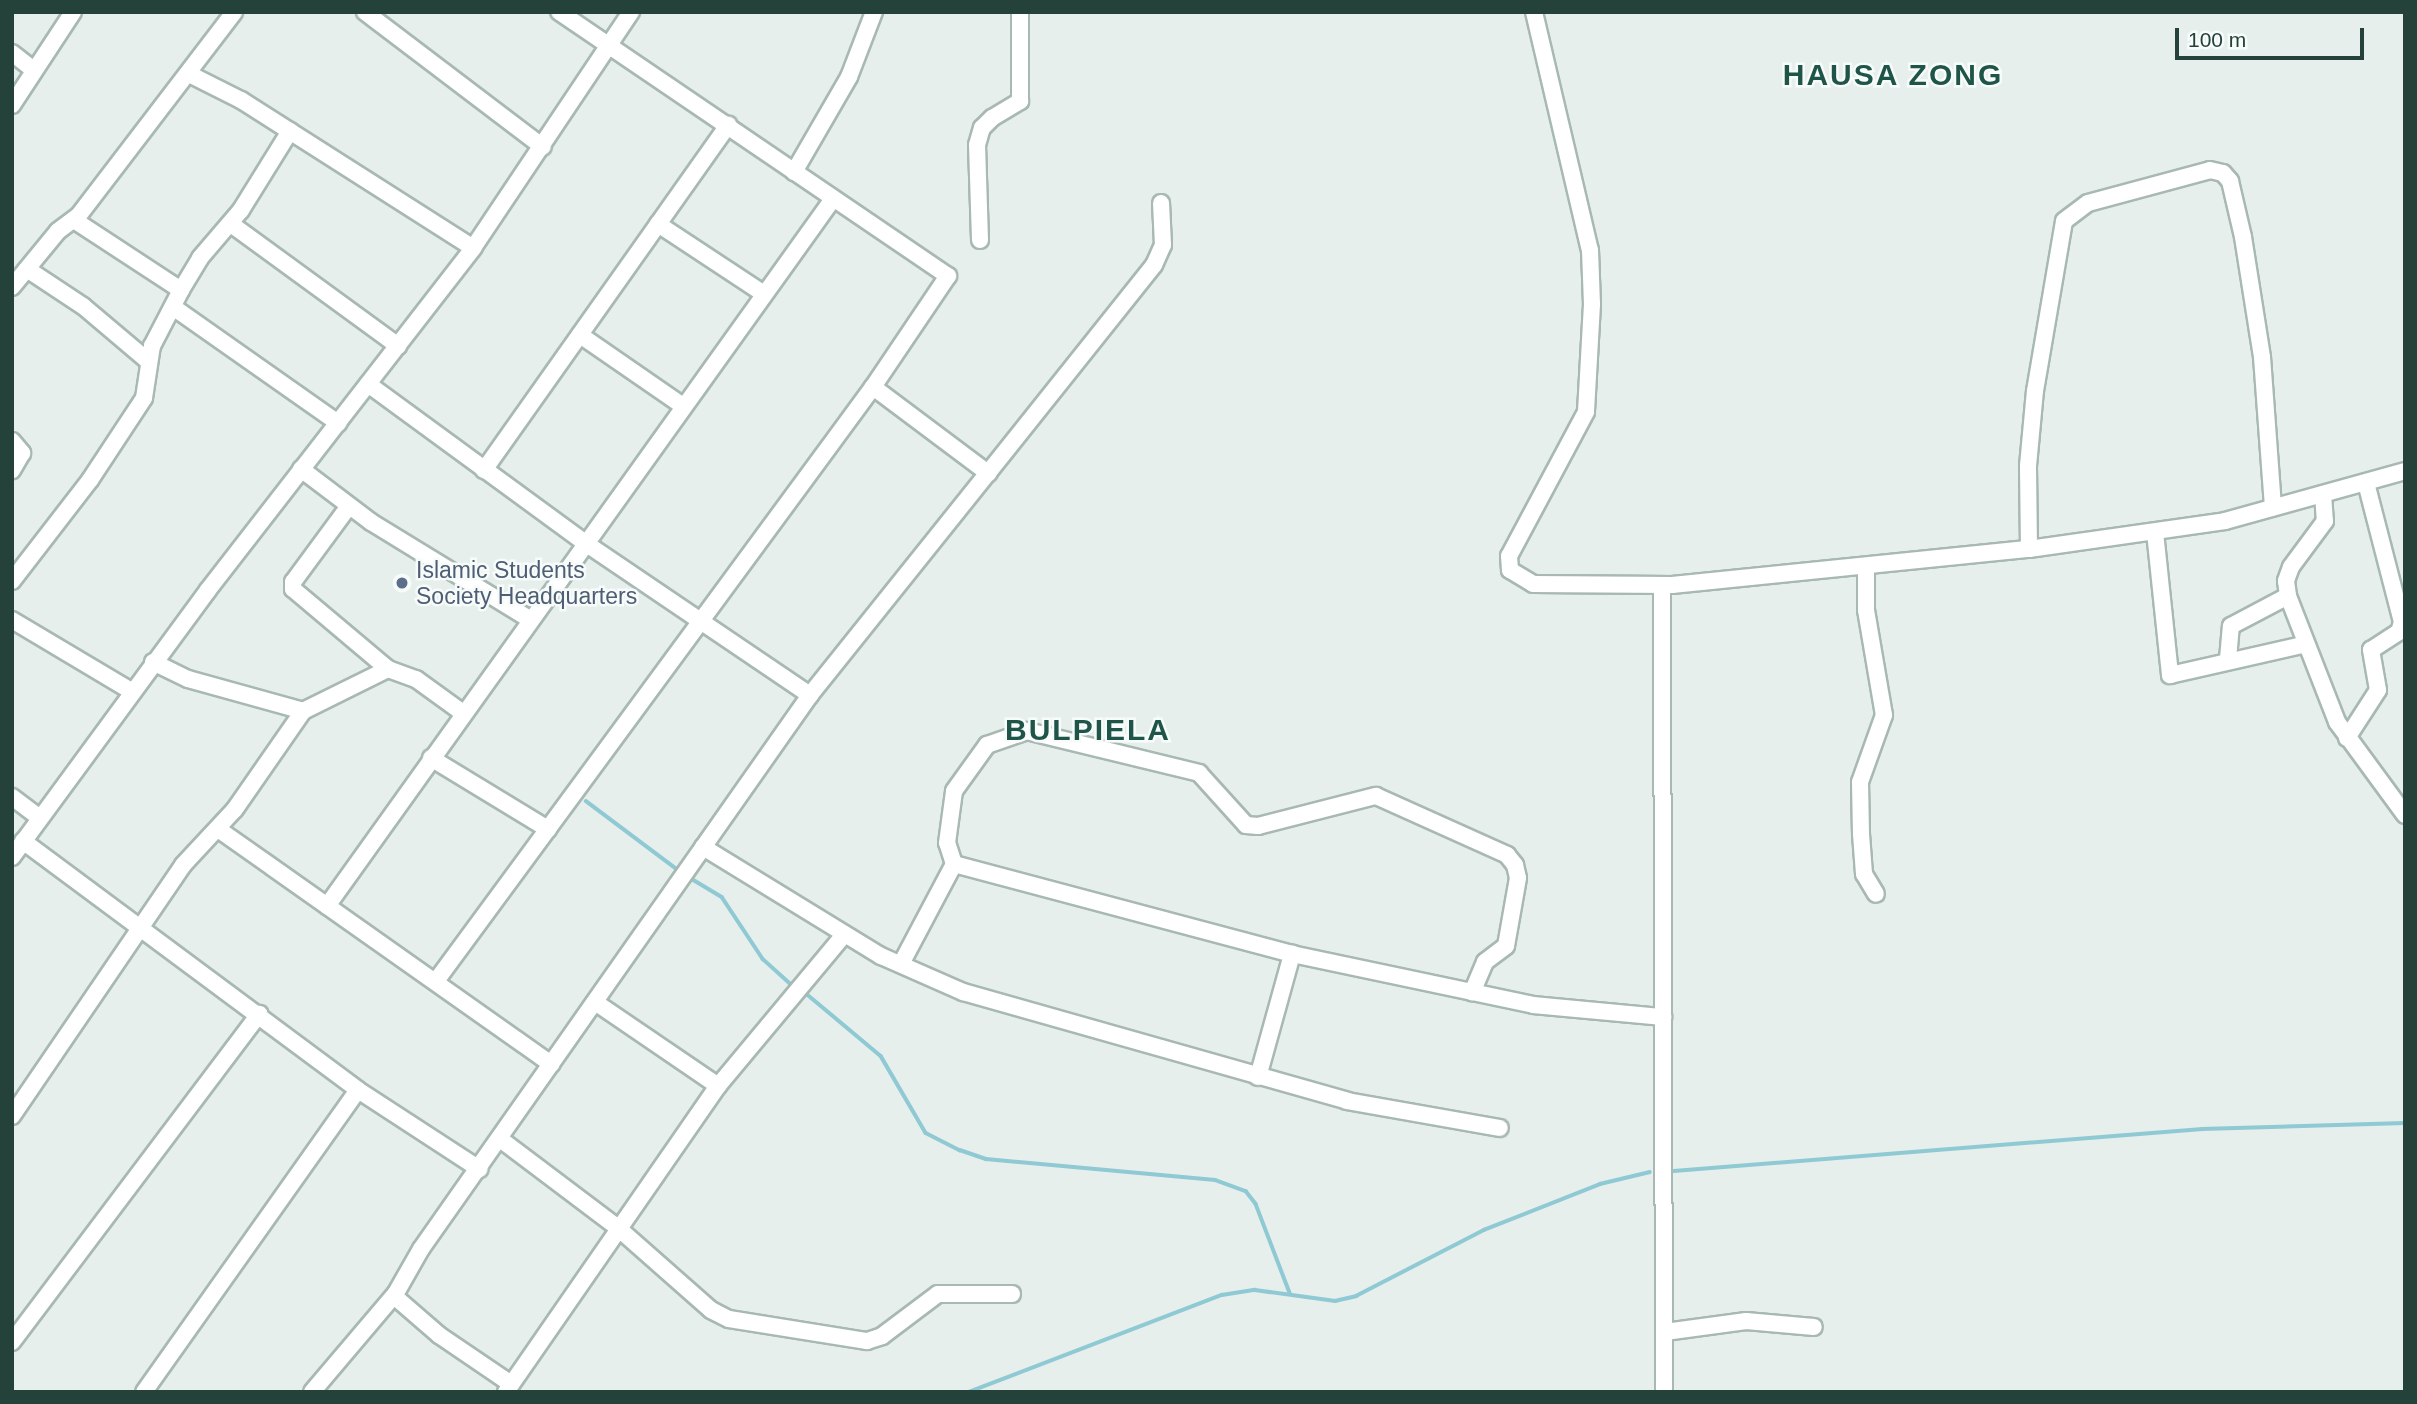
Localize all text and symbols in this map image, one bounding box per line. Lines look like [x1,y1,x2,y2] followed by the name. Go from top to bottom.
[2179,14,2368,58] scale bar
[2188,28,2246,51] text: 100 m
[1783,57,2003,93] district label: HAUSA ZONG
[416,556,637,610] place label: Islamic Students Society Headquarters
[394,575,410,591] marker: Islamic Students Society Headquarters
[1006,712,1170,748] district label: BULPIELA

